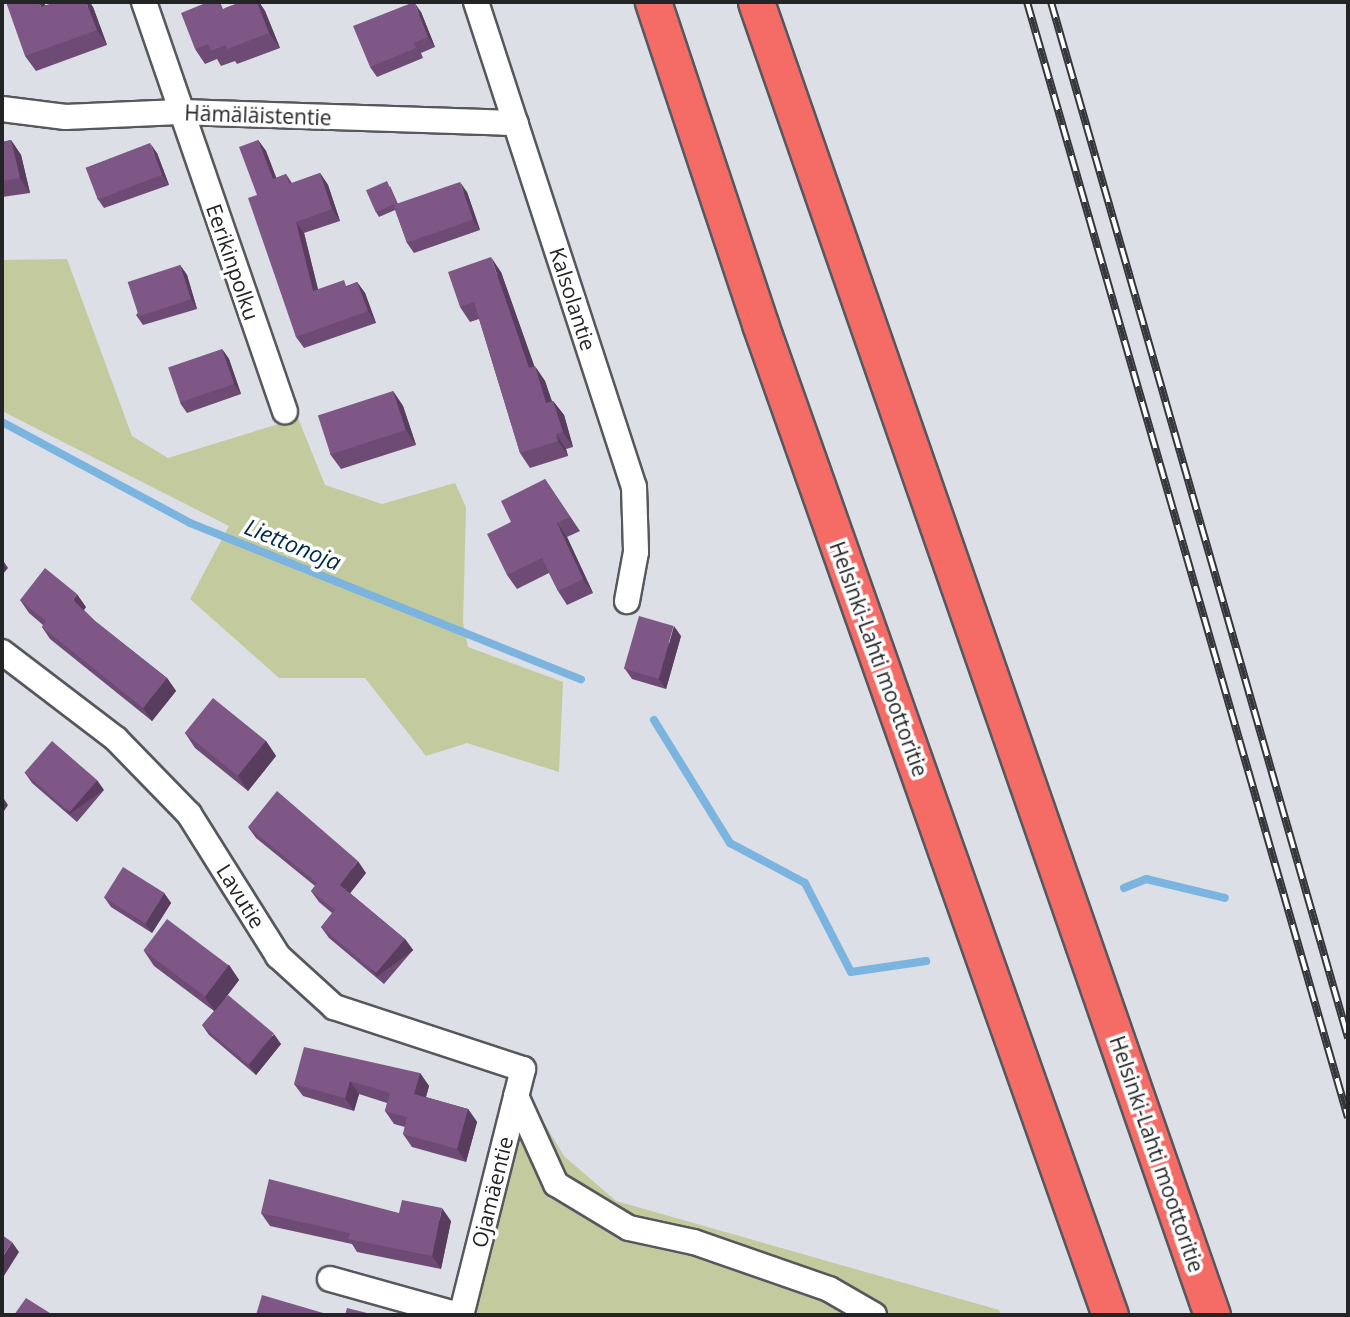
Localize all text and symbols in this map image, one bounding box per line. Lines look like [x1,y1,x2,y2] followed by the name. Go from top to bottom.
[184,100,332,130] street label: Hämäläistentie
[201,201,265,323] street label: Eerikinpolku
[545,244,601,354] street label: Kalsolantie
[241,512,345,576] water label: Liettonoja
[825,538,933,780] street label: Helsinki-Lahti moottoritie
[212,859,270,933] street label: Lavutie
[1105,1032,1209,1276] street label: Helsinki-Lahti moottoritie
[466,1134,518,1250] street label: Ojamäentie

